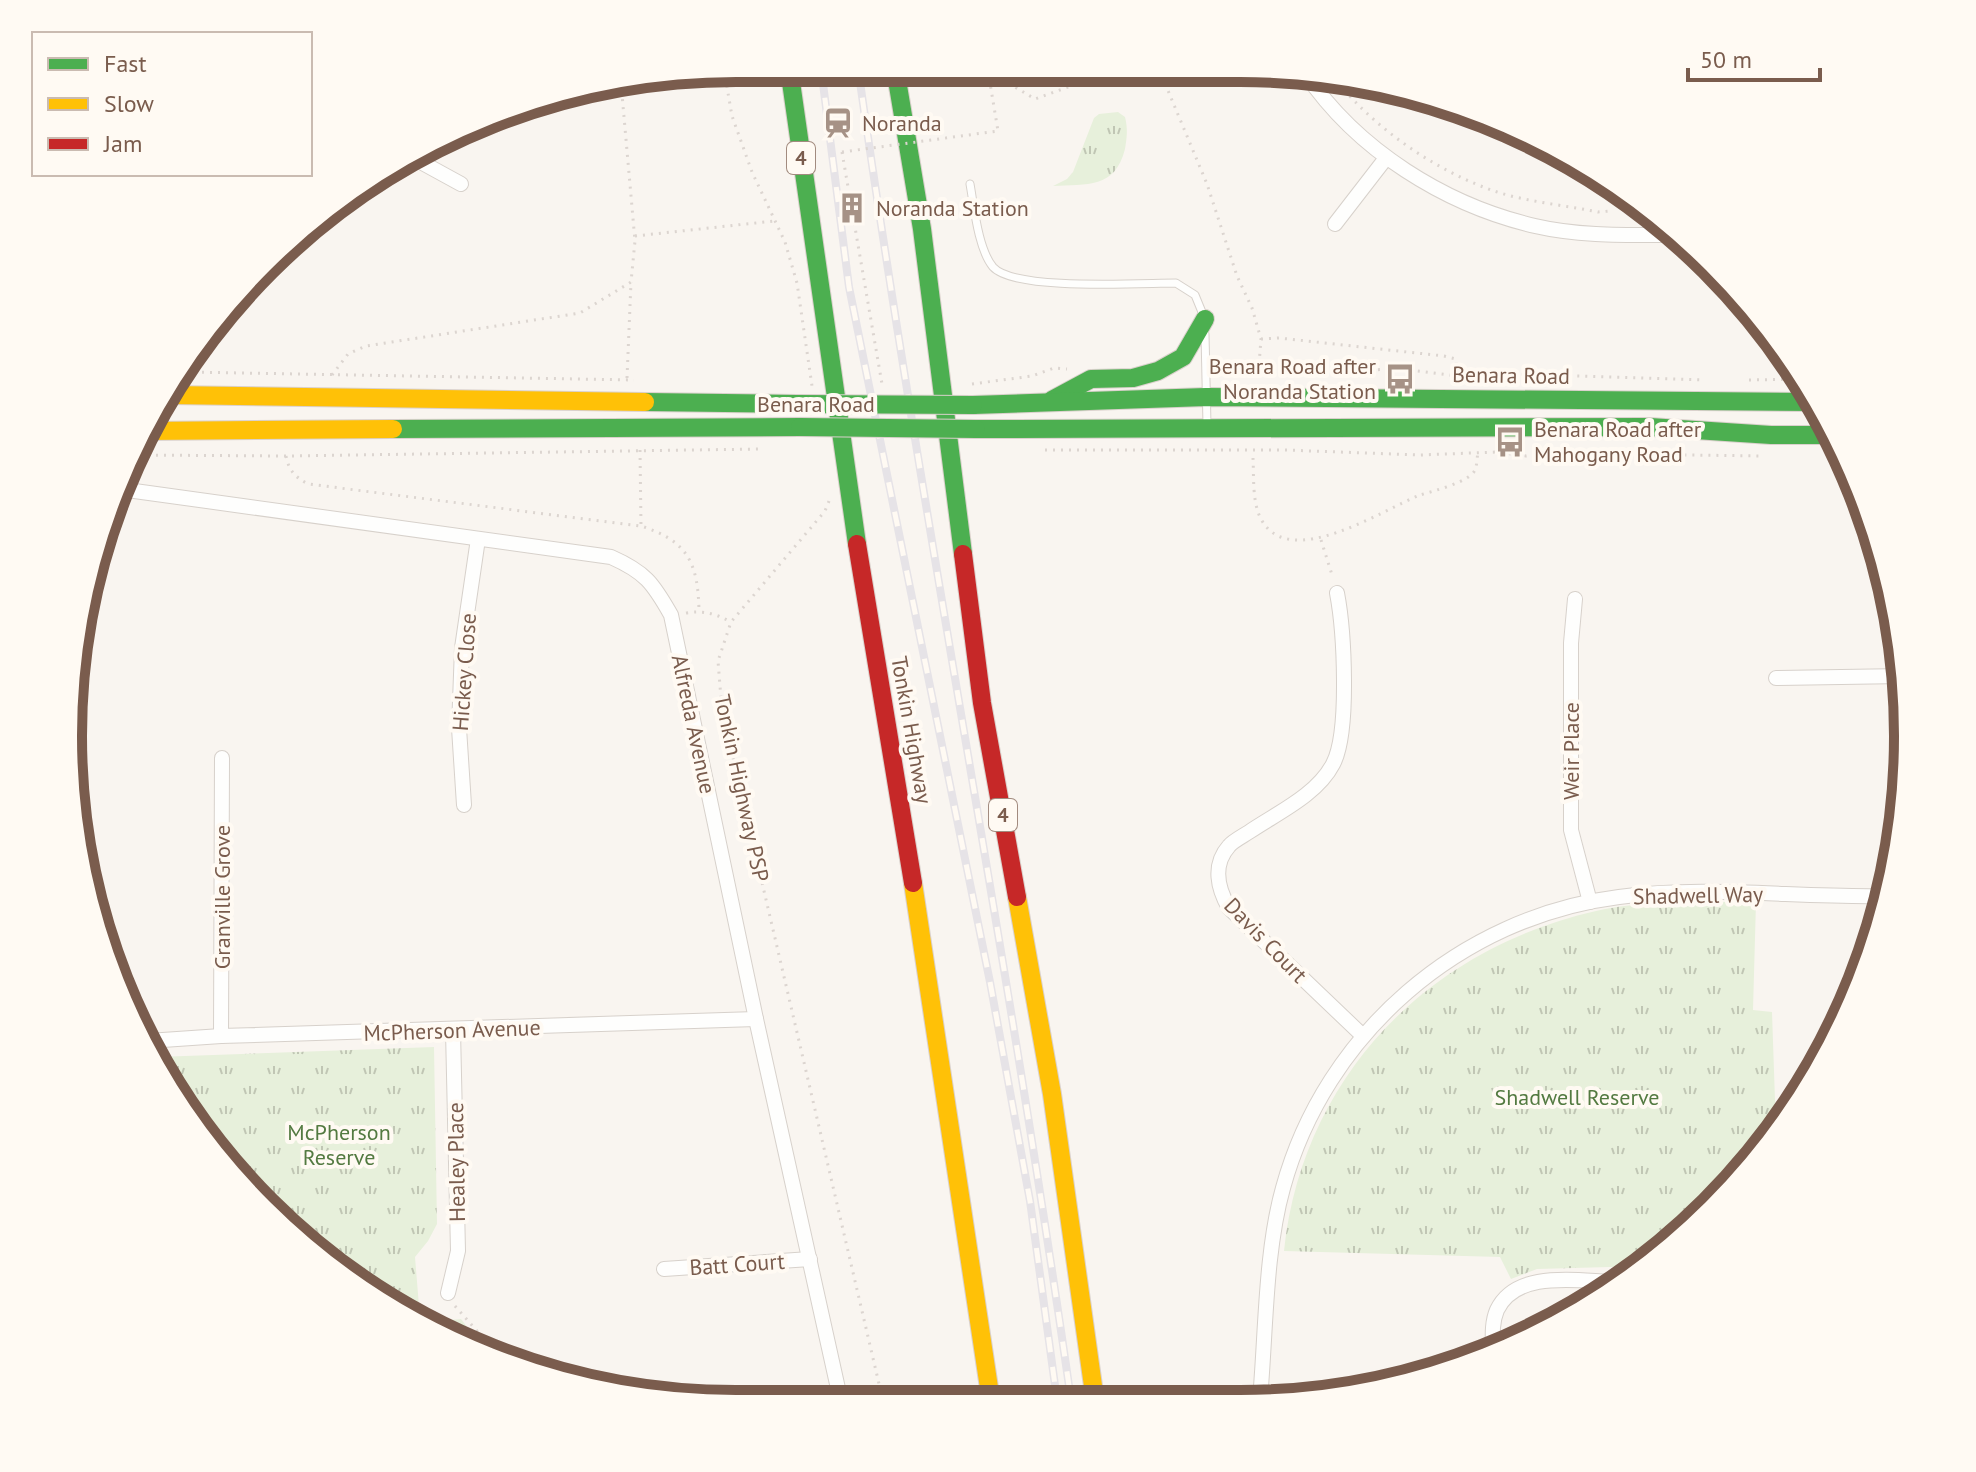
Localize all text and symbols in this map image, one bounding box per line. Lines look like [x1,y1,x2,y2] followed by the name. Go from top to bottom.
[32,32,312,176] legend
[1688,32,1820,82] scale bar
[1700,44,1752,75] text: 50 m
[104,48,147,79] text: Fast
[104,88,154,119] text: Slow
[821,106,855,140] station icon: Noranda
[862,109,942,137] place label: Noranda
[103,128,142,159] text: Jam
[787,142,815,174] road number: 4
[835,191,869,225] building icon: Noranda Station
[876,194,1029,222] place label: Noranda Station
[1209,352,1377,405] place label: Benara Road after Noranda Station
[1452,360,1570,390] street label: Benara Road
[1383,362,1417,396] bus stop icon: Benara Road after Noranda Station
[757,390,875,418] street label: Benara Road
[1534,415,1702,468] place label: Benara Road after Mahogany Road
[1493,425,1527,459] bus stop icon: Benara Road after Mahogany Road
[446,612,482,732] street label: Hickey Close
[666,652,722,796] street label: Alfreda Avenue
[885,654,939,807] street label: Tonkin Highway
[708,692,776,884] street label: Tonkin Highway PSP
[1557,702,1585,800] street label: Weir Place
[989,799,1017,831] road number: 4
[208,825,236,969] street label: Granville Grove
[1633,880,1764,910] street label: Shadwell Way
[1218,891,1314,989] street label: Davis Court
[363,1013,541,1047] street label: McPherson Avenue
[1495,1083,1659,1111] park label: Shadwell Reserve
[441,1102,471,1222] street label: Healey Place
[287,1118,391,1171] park label: McPherson Reserve
[688,1247,786,1281] street label: Batt Court

